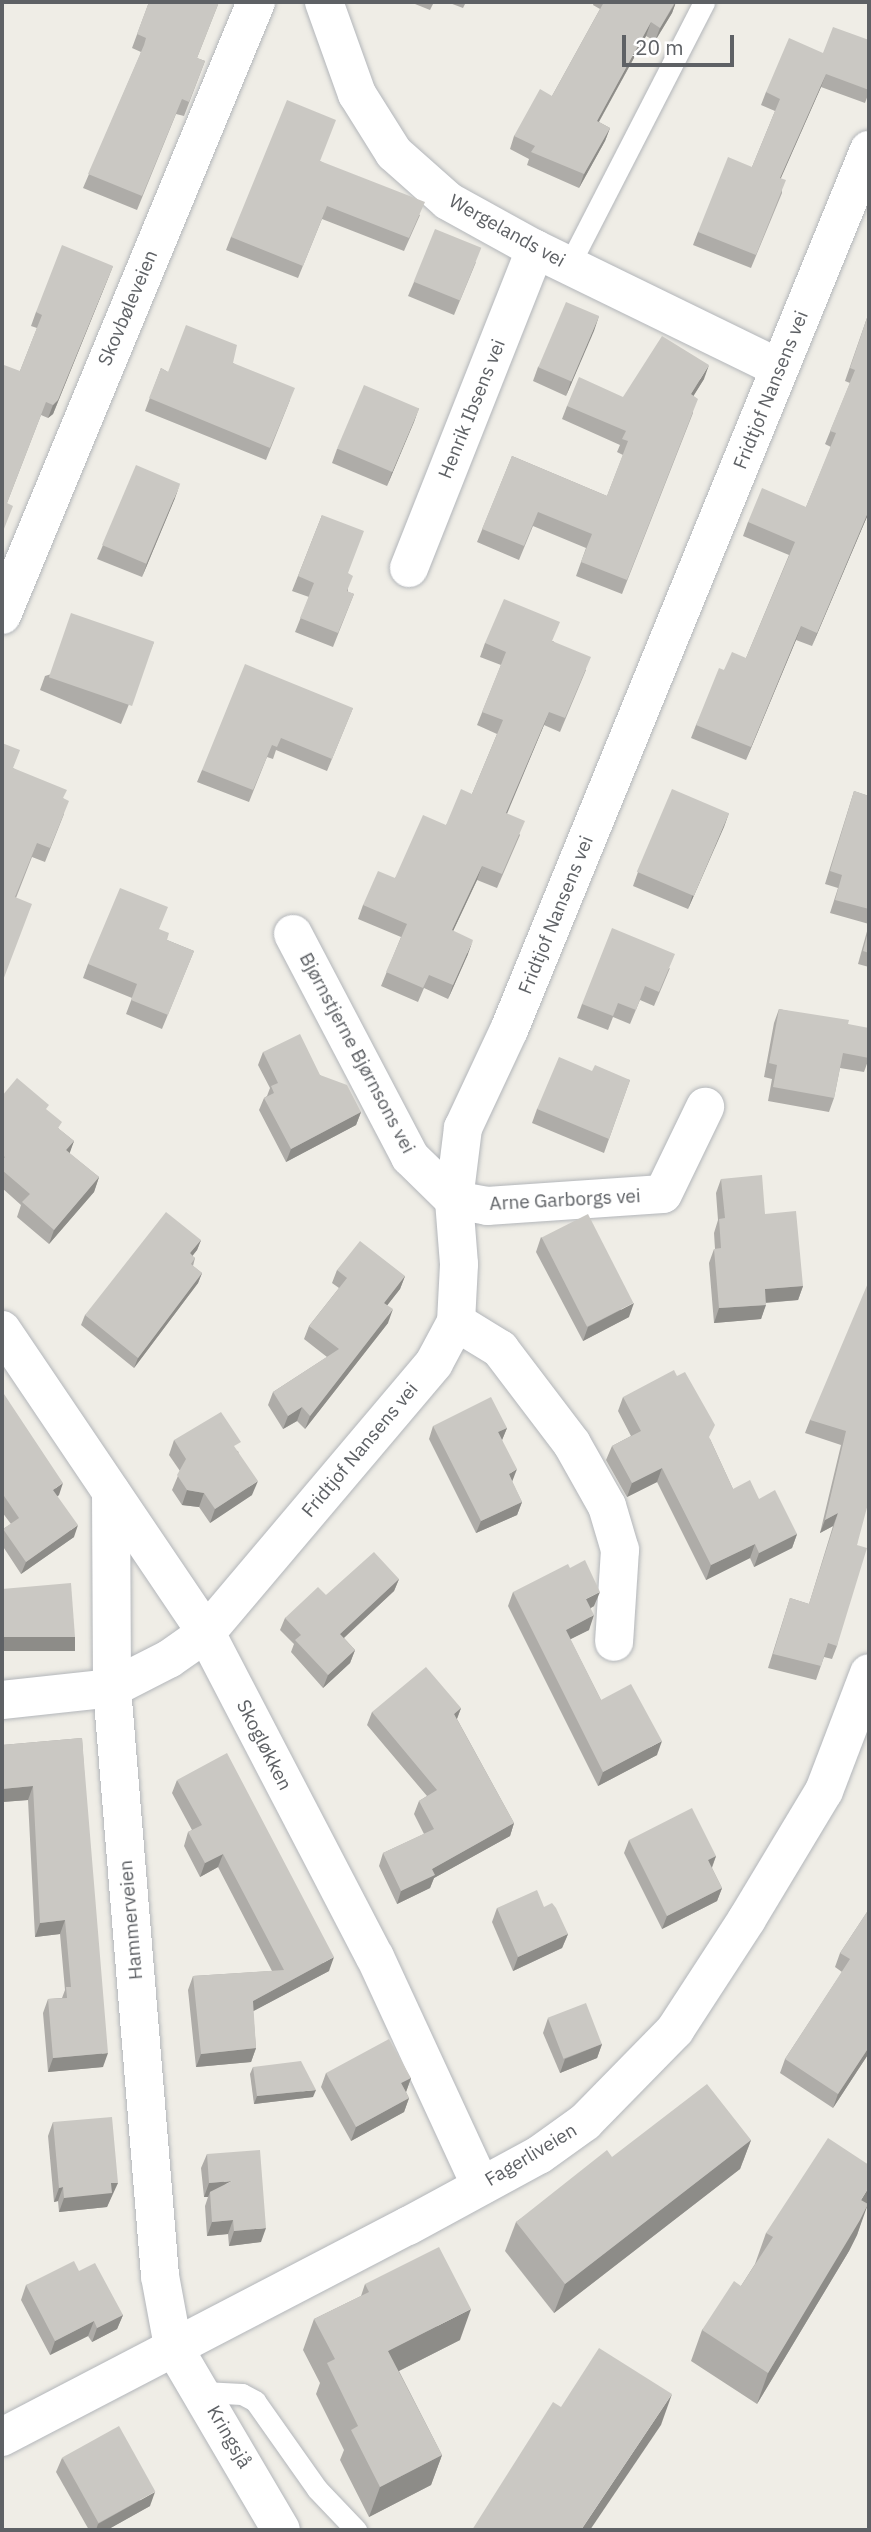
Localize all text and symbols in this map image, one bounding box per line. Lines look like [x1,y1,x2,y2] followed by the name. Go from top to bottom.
[626,21,738,65] scale bar
[635,33,684,61] text: 20 m
[445,190,569,272] street label: Wergelands vei
[93,247,163,369] street label: Skovbøleveien
[729,308,813,472] street label: Fridtjof Nansens vei
[434,336,510,482] street label: Henrik Ibsens vei
[514,833,598,997] street label: Fridtjof Nansens vei
[294,949,420,1157] street label: Bjørnstjerne Bjørnsons vei
[489,1185,641,1215] street label: Arne Garborgs vei
[297,1378,423,1522] street label: Fridtjof Nansens vei
[232,1696,296,1794] street label: Skogløkken
[114,1859,148,1981] street label: Hammerveien
[481,2119,581,2191] street label: Fagerliveien
[202,2402,256,2472] street label: Kringsjå

